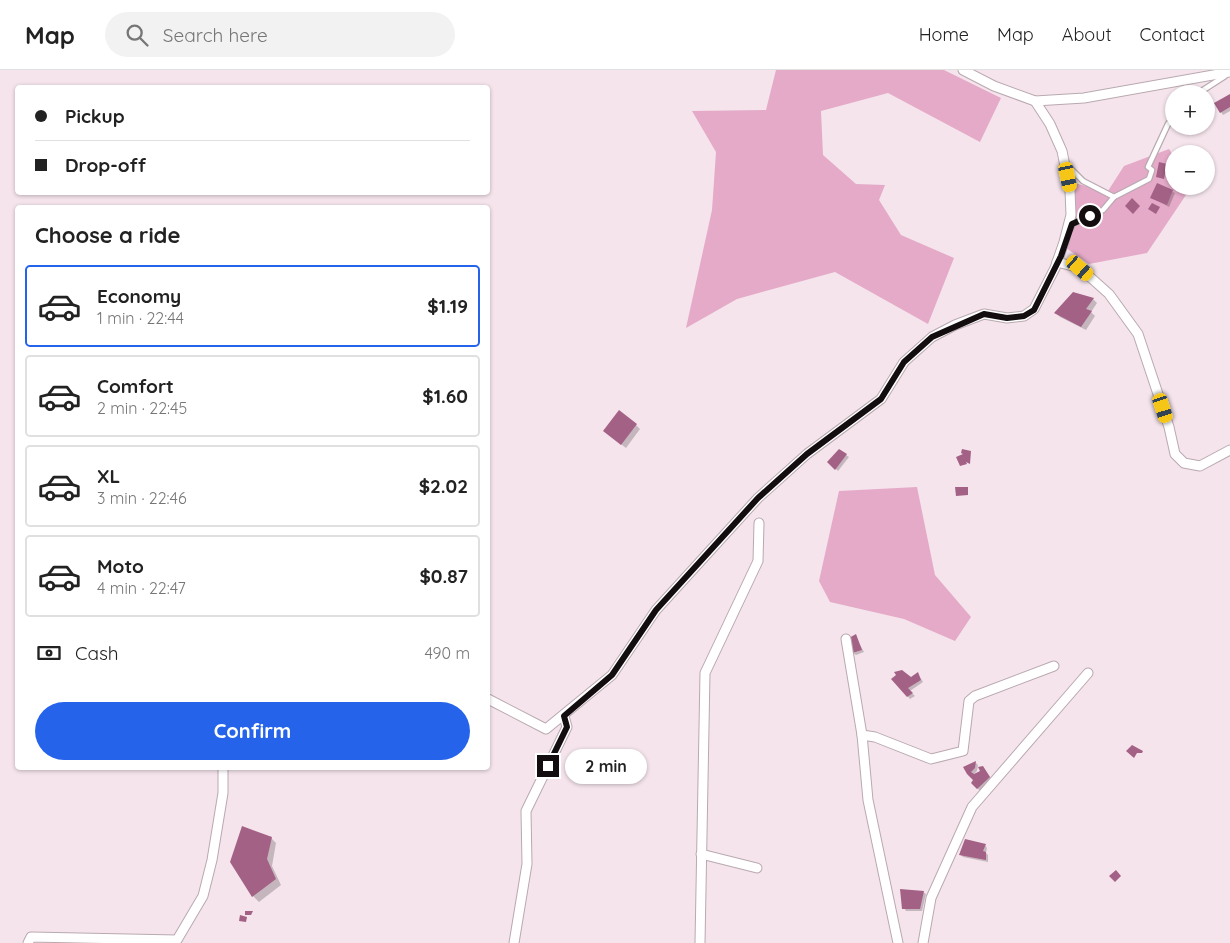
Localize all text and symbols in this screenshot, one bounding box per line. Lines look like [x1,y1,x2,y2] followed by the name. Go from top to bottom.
[105,12,455,57] search box
[25,20,75,50] text: Map
[123,21,151,49] icon: search
[163,23,268,47] text: Search here
[919,23,969,46] text: Home
[997,23,1034,46] text: Map
[1062,23,1112,46] text: About
[1140,23,1205,46] text: Contact
[1165,85,1215,195] map controls
[1165,85,1215,135] button: +
[65,104,125,128] text: Pickup
[1165,145,1215,195] button: −
[65,153,146,177] text: Drop-off
[1057,161,1078,193] car
[1079,205,1101,227] route start
[35,221,180,249] text: Choose a ride
[1063,252,1096,284] car
[37,284,82,329] icon: car
[97,284,181,308] text: Economy
[427,294,468,318] text: $1.19
[97,308,184,328] text: 1 min · 22:44
[37,374,82,419] icon: car
[97,374,174,398] text: Comfort
[422,384,468,408] text: $1.60
[1151,391,1174,425] car
[97,398,187,418] text: 2 min · 22:45
[37,464,82,509] icon: car
[97,464,120,488] text: XL
[419,474,468,498] text: $2.02
[97,488,187,508] text: 3 min · 22:46
[37,554,82,599] icon: car
[97,554,144,578] text: Moto
[419,564,468,588] text: $0.87
[97,578,186,598] text: 4 min · 22:47
[35,639,63,667] icon: cash
[75,641,119,665] text: Cash
[424,643,470,663] text: 490 m
[35,702,470,760] button: Confirm
[566,748,648,784] callout: 2 min
[537,755,559,777] route end
[585,756,627,776] text: 2 min

